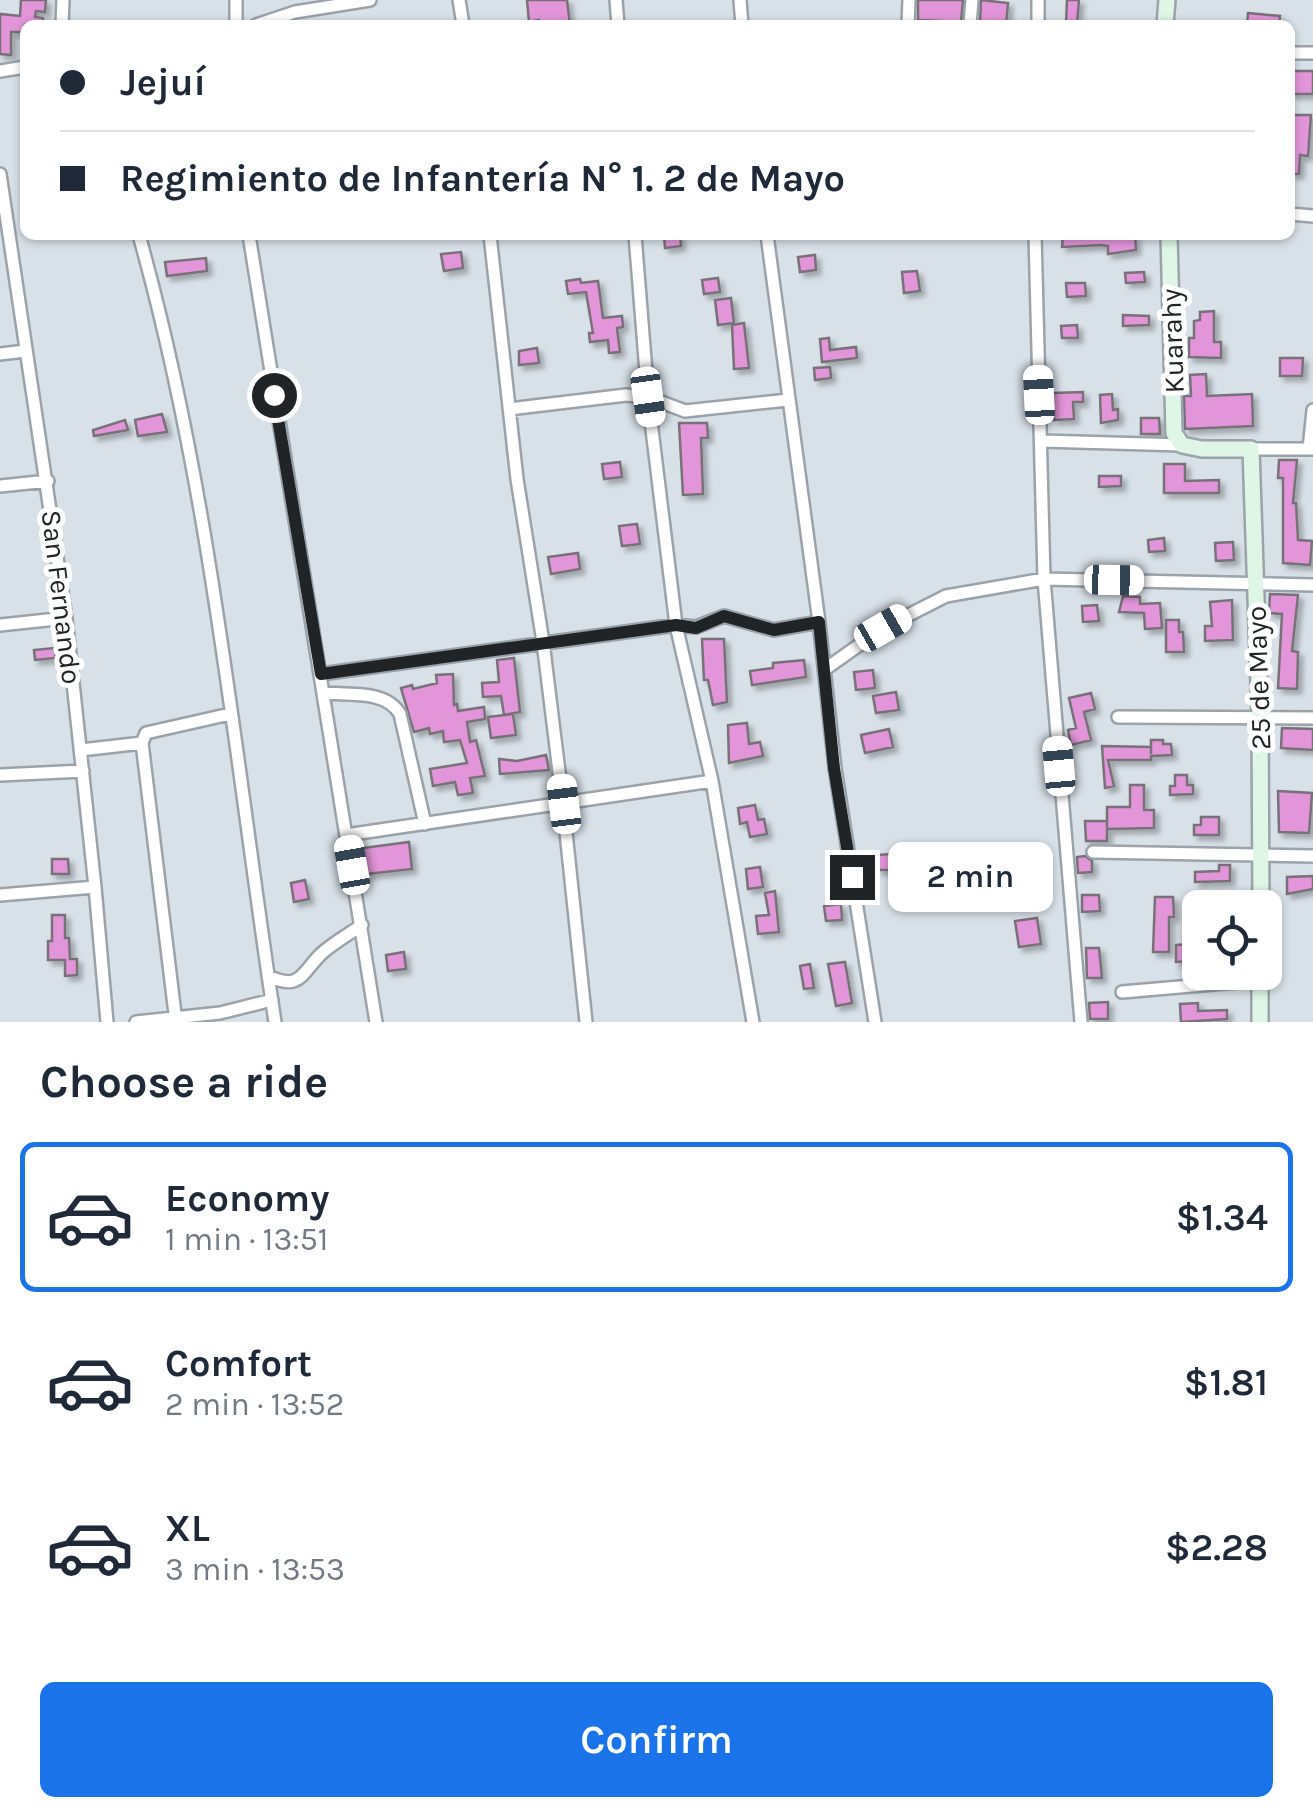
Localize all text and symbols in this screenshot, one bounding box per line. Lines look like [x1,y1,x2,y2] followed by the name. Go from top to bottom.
[120,60,206,105] text: Jejuí
[120,156,845,201] text: Regimiento de Infantería N° 1. 2 de Mayo
[1154,288,1191,394] street label: Kuarahy
[1022,364,1056,426] car
[629,365,667,429] car
[252,373,297,418] route start
[34,508,89,686] street label: San Fernando
[1084,564,1144,596] car
[850,600,916,656] car
[1240,606,1277,750] street label: 25 de Mayo
[1041,735,1077,797] car
[545,772,583,836] car
[332,833,372,897] car
[887,842,1052,912] callout: 2 min
[830,855,875,900] route end
[927,858,1014,895] text: 2 min
[1182,890,1282,990] map controls
[1182,890,1282,990] button: locate
[40,1056,328,1108] text: Choose a ride
[45,1172,135,1262] icon: car
[165,1176,329,1221] text: Economy
[1176,1195,1268,1240] text: $1.34
[165,1221,328,1258] text: 1 min · 13:51
[45,1337,135,1427] icon: car
[165,1341,312,1386] text: Comfort
[1184,1360,1268,1405] text: $1.81
[165,1386,344,1423] text: 2 min · 13:52
[45,1502,135,1592] icon: car
[165,1506,210,1551] text: XL
[1165,1525,1268,1570] text: $2.28
[165,1551,345,1588] text: 3 min · 13:53
[40,1682,1273,1797] button: Confirm

